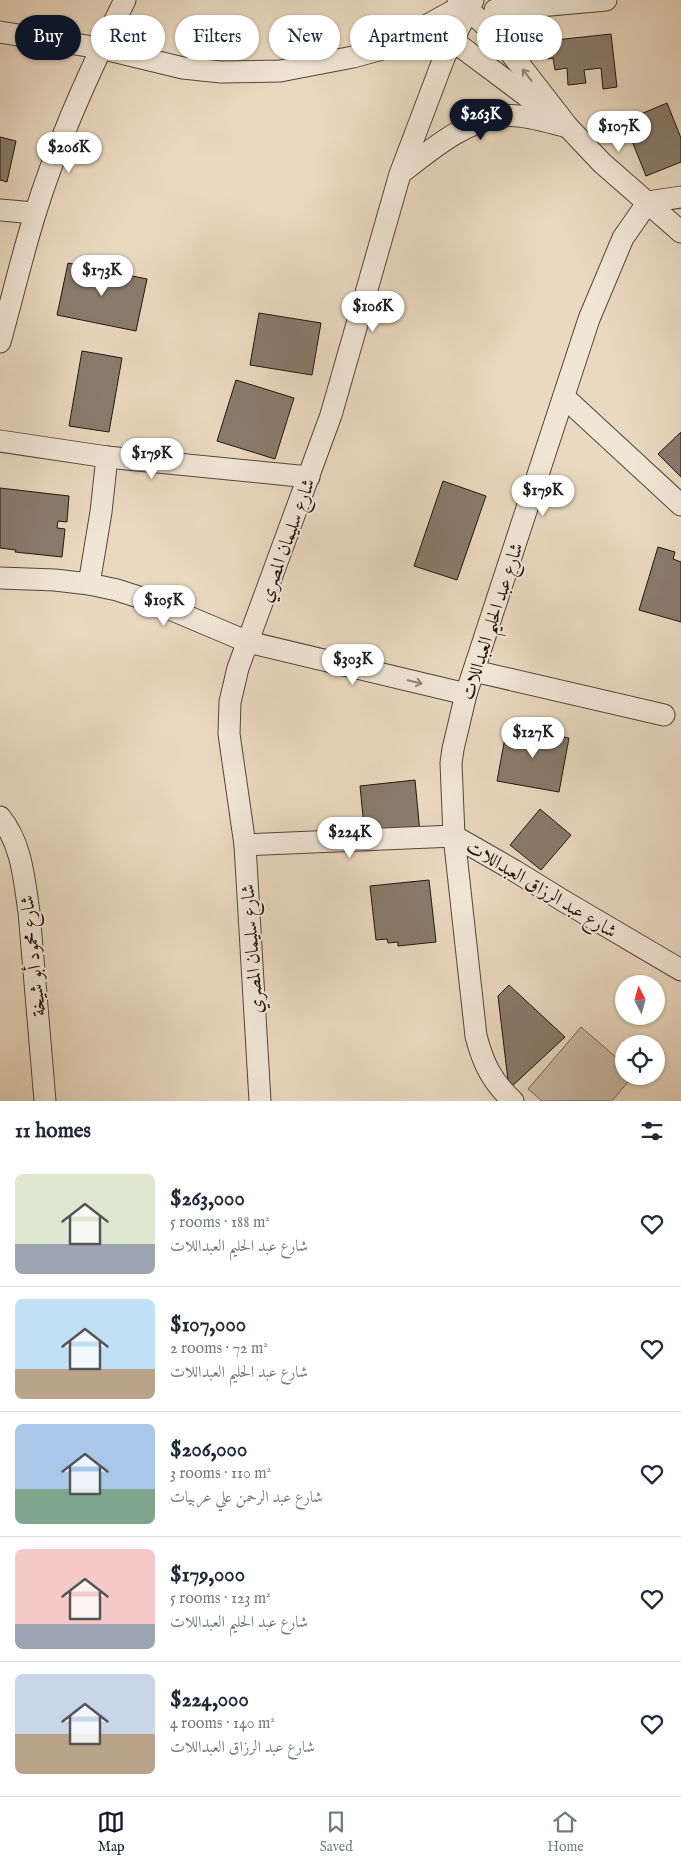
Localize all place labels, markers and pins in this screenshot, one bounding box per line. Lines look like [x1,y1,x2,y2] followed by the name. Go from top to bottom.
[446,98,516,141] pin: $263K
[584,110,654,153] pin: $107K
[34,132,104,174] pin: $206K
[67,254,137,297] pin: $173K
[338,290,408,333] pin: $106K
[117,438,187,480] pin: $179K
[508,474,578,517] pin: $179K
[129,584,199,627] pin: $105K
[318,644,388,686] pin: $303K
[498,716,568,759] pin: $127K
[315,816,385,859] pin: $224K

